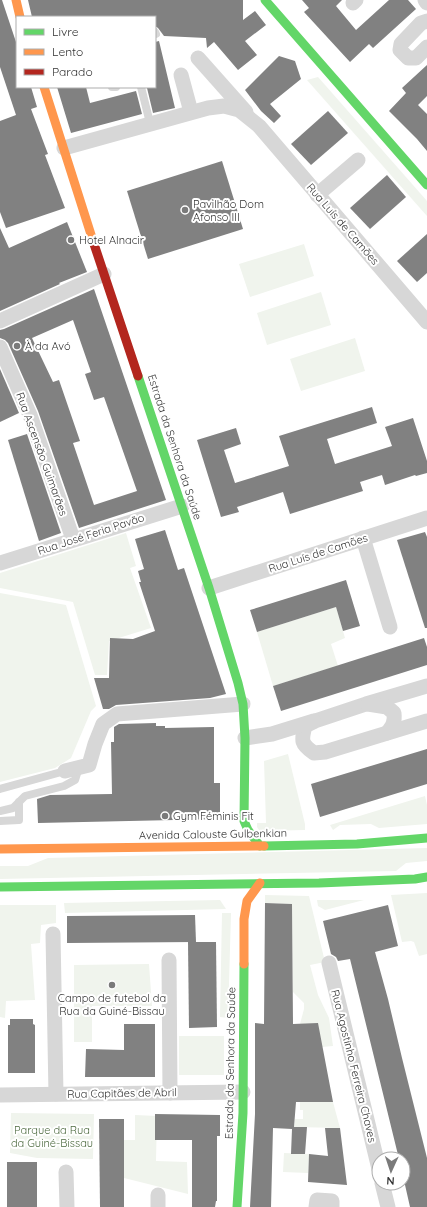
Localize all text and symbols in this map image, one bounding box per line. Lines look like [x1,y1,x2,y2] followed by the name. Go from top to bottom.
[16,16,156,88] legend
[52,24,79,39] text: Livre
[52,44,83,59] text: Lento
[52,64,93,79] text: Parado
[304,180,382,268] street label: Rua Luís de Camões
[193,197,264,224] place label: Pavilhão Dom Afonso III
[180,205,190,215] marker: Pavilhão Dom Afonso III
[79,233,145,247] place label: Hotel Alnacir
[66,235,76,245] marker: Hotel Alnacir
[25,339,71,353] place label: À da Avó
[12,341,22,351] marker: À da Avó
[145,372,205,522] street label: Estrada da Senhora da Saúde
[13,390,71,518] street label: Rua Ascensão Guimarães
[36,510,146,558] street label: Rua José Feria Pavão
[267,530,369,576] street label: Rua Luís de Camões
[173,809,254,823] place label: Gym Féminis Fit
[160,811,170,821] marker: Gym Féminis Fit
[139,826,287,842] street label: Avenida Calouste Gulbenkian
[107,980,117,990] marker: Campo de futebol da Rua da Guiné-Bissau
[222,987,238,1139] street label: Estrada da Senhora da Saúde
[328,988,380,1144] street label: Rua Agostinho Ferreira Chaves
[58,991,166,1018] place label: Campo de futebol da Rua da Guiné-Bissau
[67,1085,177,1101] street label: Rua Capitães de Abril
[11,1123,93,1150] park label: Parque da Rua da Guiné-Bissau
[371,1151,411,1191] north arrow
[386,1174,395,1188] text: N

